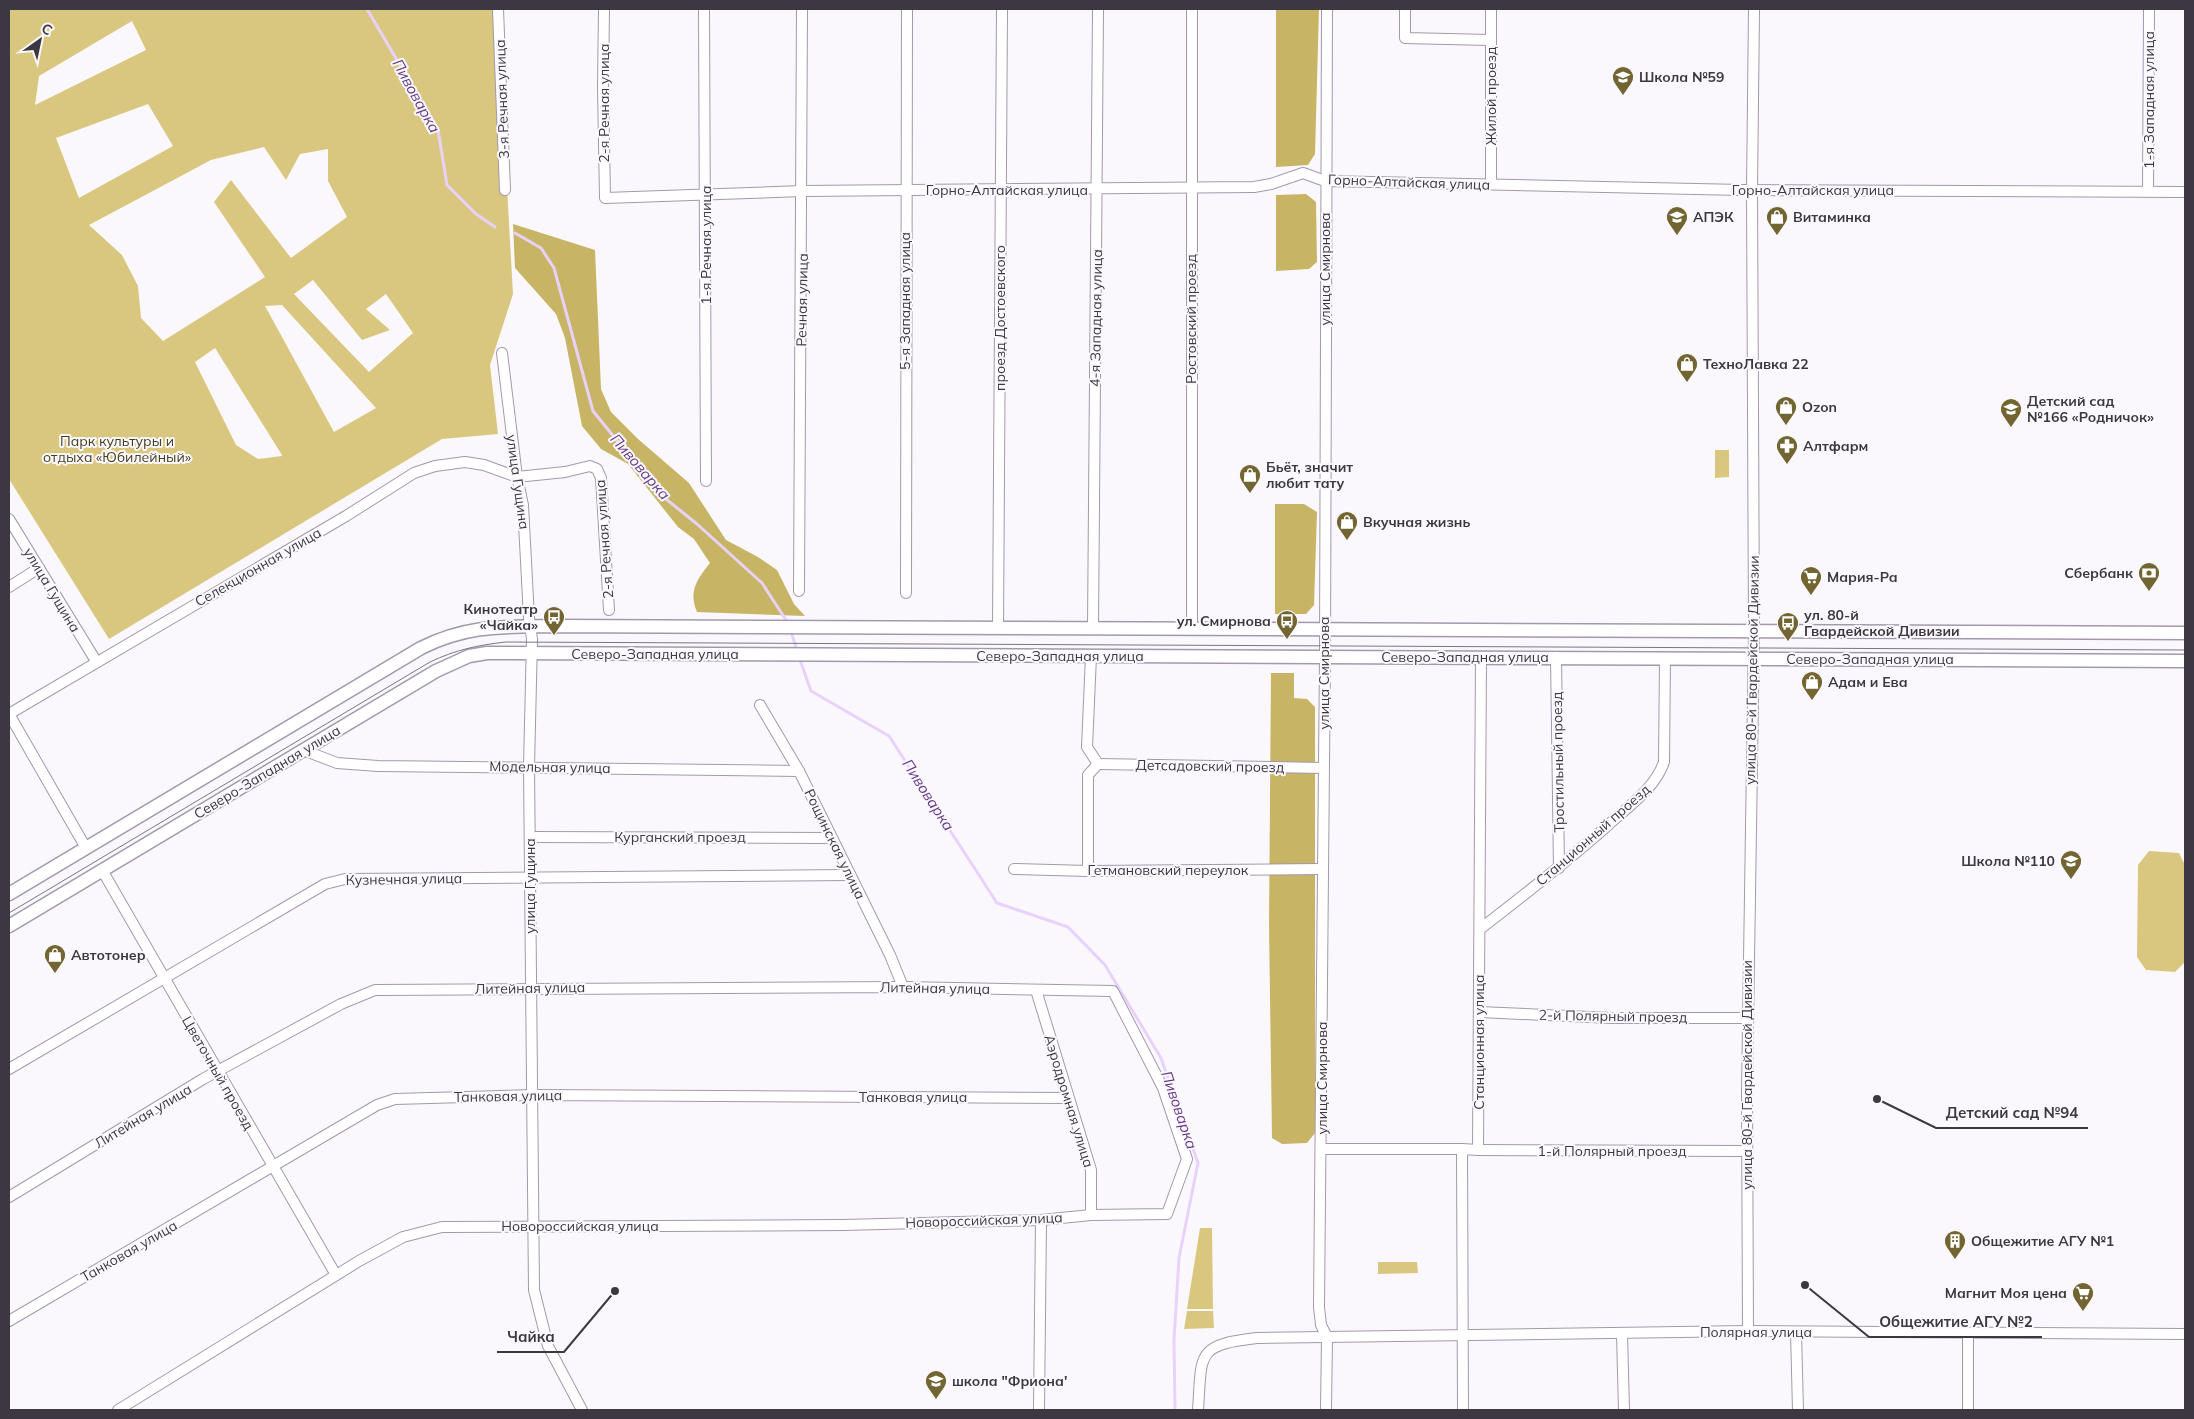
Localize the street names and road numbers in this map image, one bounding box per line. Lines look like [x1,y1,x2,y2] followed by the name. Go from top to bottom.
[2140,31,2158,169] street label: 1-я Западная улица
[491,39,513,159] street label: 3-я Речная улица
[595,43,613,163] street label: 2-я Речная улица
[1482,46,1500,146] street label: Жилой проезд
[1328,170,1490,194] street label: Горно-Алтайская улица
[926,181,1088,199] street label: Горно-Алтайская улица
[1732,181,1894,199] street label: Горно-Алтайская улица
[697,185,715,305] street label: 1-я Речная улица
[1316,212,1334,326] street label: улица Смирнова
[896,232,914,370] street label: 5-я Западная улица
[991,245,1009,391] street label: проезд Достоевского
[1086,249,1106,387] street label: 4-я Западная улица
[792,253,812,347] street label: Речная улица
[1182,254,1200,384] street label: Ростовский проезд
[502,433,534,531] street label: улица Гущина
[591,479,617,599] street label: 2-я Речная улица
[192,523,324,611] street label: Селекционная улица
[20,544,84,636] street label: улица Гущина
[1741,555,1763,785] street label: улица 80-й Гвардейской Дивизии
[1315,616,1333,730] street label: улица Смирнова
[571,645,739,663] street label: Северо-Западная улица
[976,647,1144,665] street label: Северо-Западная улица
[1381,648,1549,666] street label: Северо-Западная улица
[1786,650,1954,668] street label: Северо-Западная улица
[1548,691,1568,833] street label: Тростильный проезд
[190,721,344,823] street label: Северо-Западная улица
[1135,756,1285,776] street label: Детсадовский проезд
[489,757,611,777] street label: Модельная улица
[1532,780,1654,890] street label: Станционный проезд
[800,786,870,902] street label: Рощинская улица
[614,828,746,846] street label: Курганский проезд
[521,838,539,934] street label: улица Гущина
[1088,861,1249,879] street label: Гетмановский переулок
[346,869,462,889] street label: Кузнечная улица
[1738,960,1756,1190] street label: улица 80-й Гвардейской Дивизии
[1470,974,1488,1110] street label: Станционная улица
[475,978,585,998] street label: Литейная улица
[880,978,990,998] street label: Литейная улица
[1538,1006,1688,1026] street label: 2-й Полярный проезд
[178,1013,258,1134] street label: Цветочный проезд
[1313,1021,1331,1135] street label: улица Смирнова
[1040,1032,1098,1170] street label: Аэродромная улица
[91,1080,195,1152] street label: Литейная улица
[454,1086,562,1106] street label: Танковая улица
[859,1088,967,1106] street label: Танковая улица
[1538,1142,1687,1160] street label: 1-й Полярный проезд
[905,1208,1063,1232] street label: Новороссийская улица
[78,1216,180,1286] street label: Танковая улица
[501,1217,659,1235] street label: Новороссийская улица
[1700,1323,1812,1341] street label: Полярная улица

